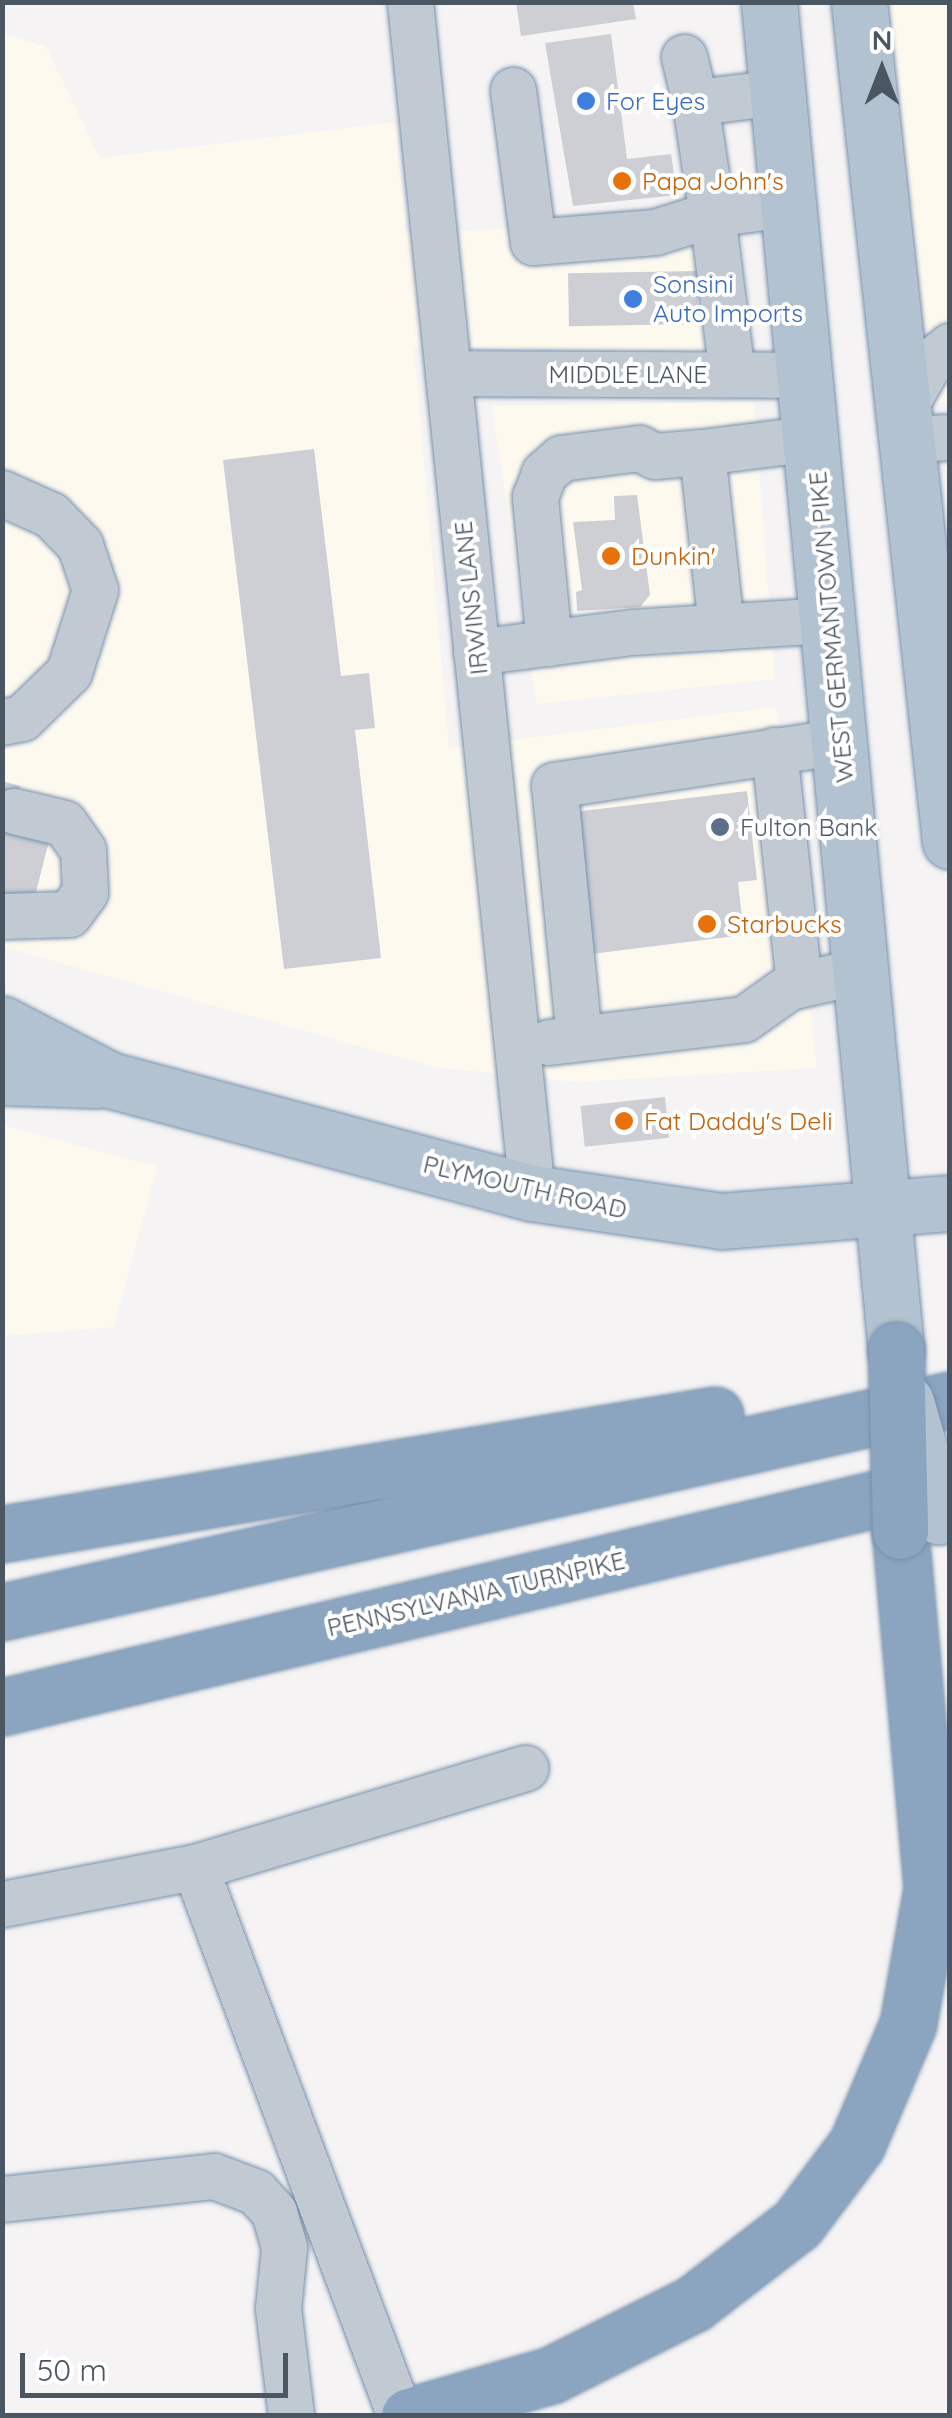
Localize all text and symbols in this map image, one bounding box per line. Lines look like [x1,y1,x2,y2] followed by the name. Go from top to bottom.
[832,20,932,120] north arrow
[872,22,892,57] text: N
[606,86,705,116] place label: For Eyes
[575,90,597,112] marker: For Eyes
[642,166,784,196] place label: Papa John's
[611,170,633,192] marker: Papa John's
[653,270,803,329] place label: Sonsini Auto Imports
[622,288,644,310] marker: Sonsini Auto Imports
[548,359,708,389] street label: MIDDLE LANE
[802,470,860,784] street label: WEST GERMANTOWN PIKE
[448,520,494,676] street label: IRWINS LANE
[631,541,716,571] place label: Dunkin'
[600,545,622,567] marker: Dunkin'
[740,812,878,842] place label: Fulton Bank
[709,816,731,838] marker: Fulton Bank
[727,909,842,939] place label: Starbucks
[696,913,718,935] marker: Starbucks
[644,1106,832,1136] place label: Fat Daddy's Deli
[613,1110,635,1132] marker: Fat Daddy's Deli
[420,1149,630,1225] street label: PLYMOUTH ROAD
[324,1545,628,1643] street label: PENNSYLVANIA TURNPIKE
[25,2333,292,2395] scale bar
[37,2351,107,2389] text: 50 m

